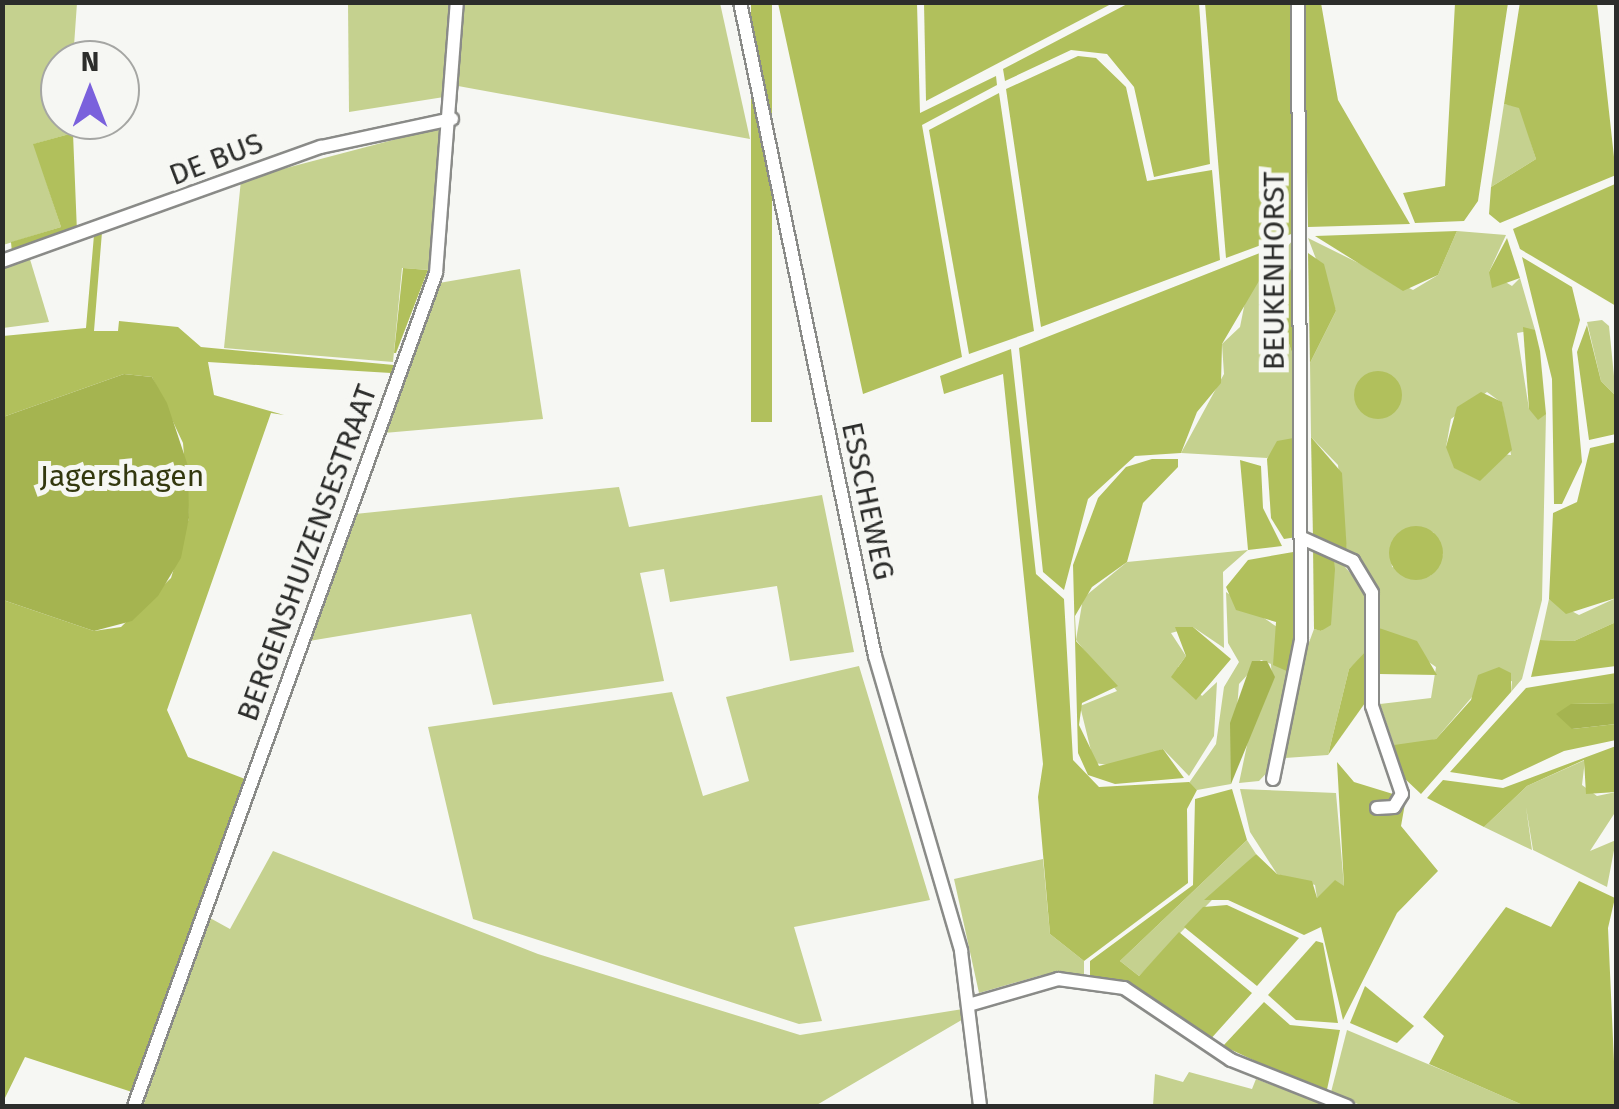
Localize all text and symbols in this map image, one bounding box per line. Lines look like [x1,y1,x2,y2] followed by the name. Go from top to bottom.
[40,40,140,140] north arrow
[81,45,99,78] text: N
[164,125,268,193] street label: DE BUS
[1256,172,1292,370] street label: BEUKENHORST
[229,380,385,726] street label: BERGENSHUIZENSESTRAAT
[834,419,902,583] street label: ESSCHEWEG
[40,458,204,494] park label: Jagershagen

